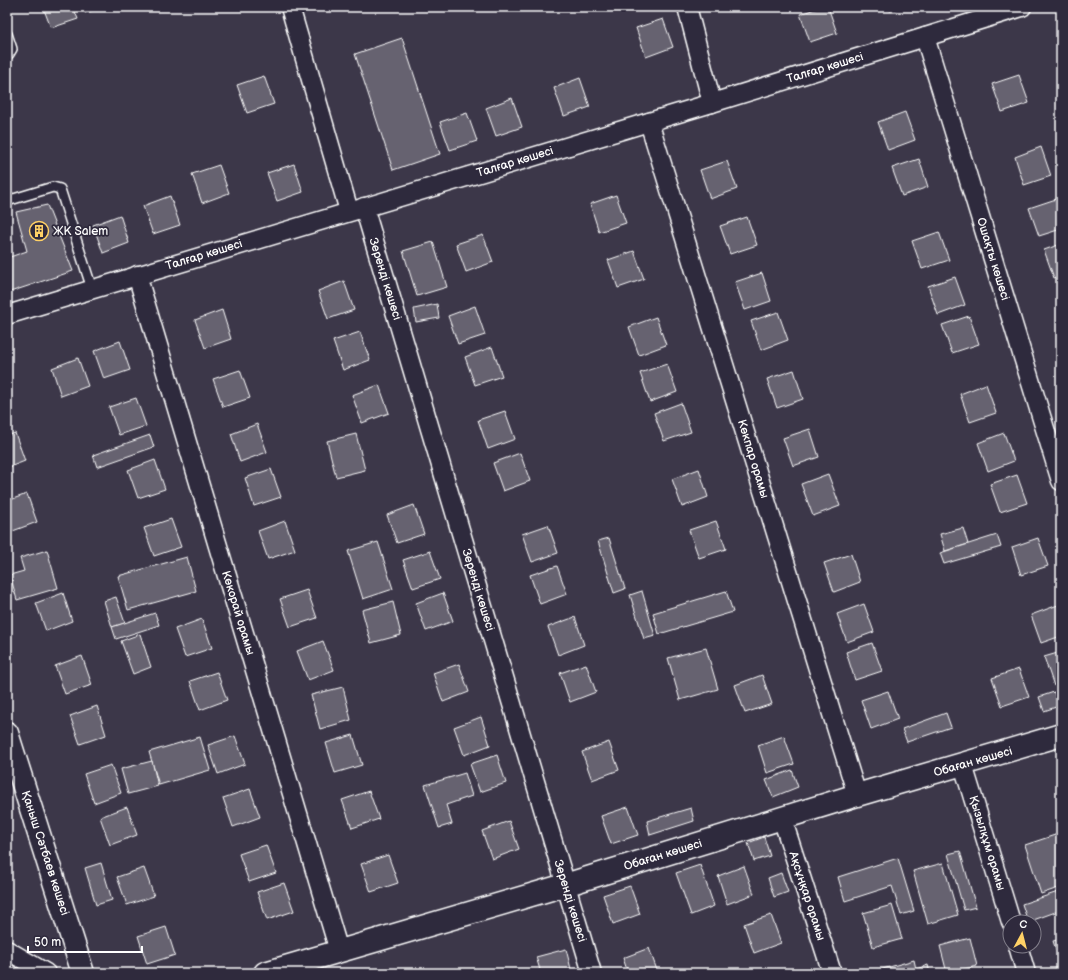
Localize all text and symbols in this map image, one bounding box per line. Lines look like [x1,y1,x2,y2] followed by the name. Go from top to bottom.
[785,49,865,87] street label: Талғар көшесі
[475,143,555,181] street label: Талғар көшесі
[973,216,1013,302] street label: Ошақты көшесі
[28,220,50,242] building icon: ЖК Salem
[53,224,108,239] place label: ЖК Salem
[164,236,244,274] street label: Талғар көшесі
[365,236,405,322] street label: Зеренді көшесі
[734,418,772,500] street label: Көкпар орамы
[458,547,498,633] street label: Зеренді көшесі
[218,569,258,657] street label: Көкорай орамы
[932,744,1014,780] street label: Обаған көшесі
[18,789,72,917] street label: Қаныш Сәтбаев көшесі
[965,794,1009,892] street label: Қызылқұм орамы
[622,836,704,874] street label: Обаған көшесі
[785,849,828,942] street label: Ақсұңқар орамы
[550,858,590,944] street label: Зеренді көшесі
[1002,914,1042,954] north arrow
[1019,918,1028,932] text: С
[28,928,142,954] scale bar
[34,935,61,950] text: 50 m

